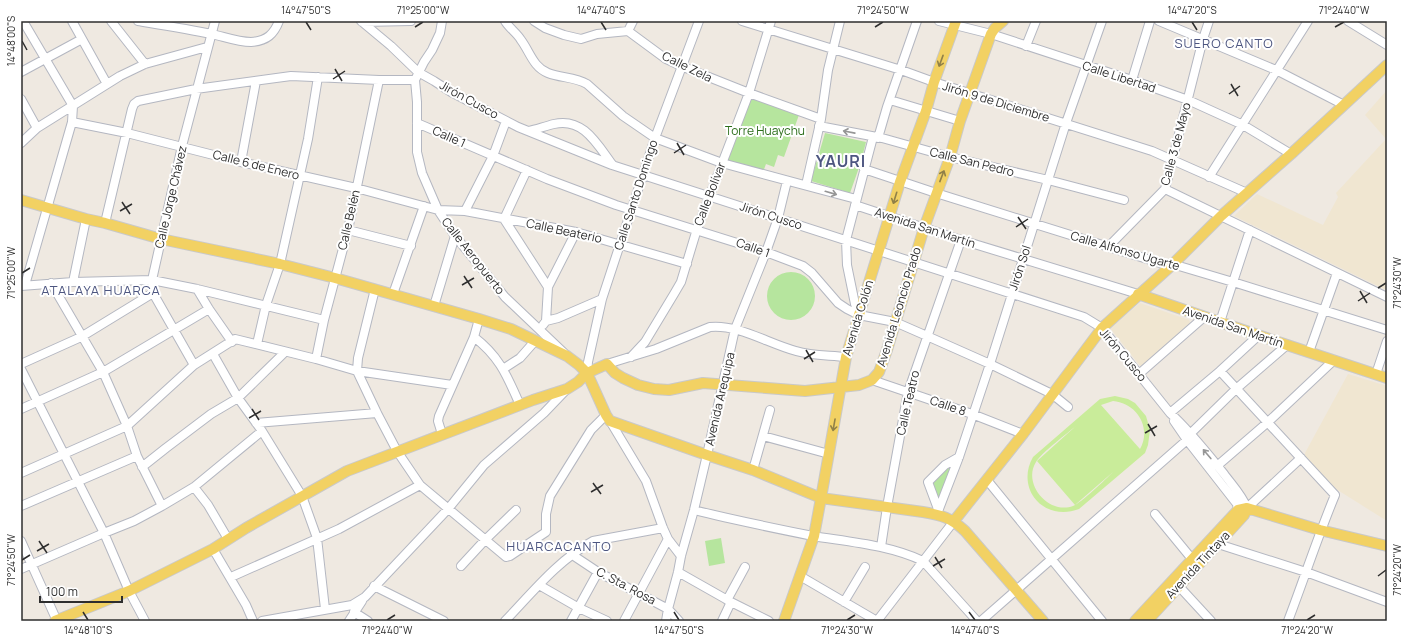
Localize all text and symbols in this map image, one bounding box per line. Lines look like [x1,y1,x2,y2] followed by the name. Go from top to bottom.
[281,3,331,17] text: 14°47'50"S
[397,3,450,17] text: 71°25'00"W
[577,3,625,17] text: 14°47'40"S
[857,3,910,17] text: 71°24'50"W
[1167,3,1217,17] text: 14°47'20"S
[1319,3,1370,17] text: 71°24'40"W
[4,16,18,66] text: 14°48'00"S
[1174,34,1274,52] district label: SUERO CANTO
[659,47,715,86] street label: Calle Zela
[937,55,945,67] one-way arrow
[1080,57,1158,96] street label: Calle Libertad
[437,76,502,123] street label: Jirón Cusco
[941,77,1052,126] street label: Jirón 9 de Diciembre
[1156,100,1195,187] street label: Calle 3 de Mayo
[430,122,469,151] street label: Calle 1
[725,122,805,139] park label: Torre Huaychu
[842,128,855,136] one-way arrow
[610,138,661,252] street label: Calle Santo Domingo
[928,143,1016,180] street label: Calle San Pedro
[150,144,191,250] street label: Calle Jorge Chávez
[211,146,301,184] street label: Calle 6 de Enero
[816,150,866,172] district label: YAURI
[690,159,730,228] street label: Calle Bolívar
[939,171,947,183] one-way arrow
[333,188,364,252] street label: Calle Belén
[824,190,837,197] one-way arrow
[891,191,898,204] one-way arrow
[738,197,805,234] street label: Jirón Cusco
[872,203,978,252] street label: Avenida San Martín
[438,214,509,298] street label: Calle Aeropuerto
[525,214,604,247] street label: Calle Beaterio
[1069,227,1182,274] street label: Calle Alfonso Ugarte
[734,234,772,261] street label: Calle 1
[1004,243,1035,293] street label: Jirón Sol
[872,245,925,369] street label: Avenida Leoncio Prado
[4,246,18,299] text: 71°25'00"W
[1390,257,1404,309] text: 71°24'30"W
[838,278,877,358] street label: Avenida Colón
[41,281,161,299] district label: ATALAYA HUARCA
[1181,301,1286,352] street label: Avenida San Martín
[1096,324,1151,385] street label: Jirón Cusco
[700,350,739,447] street label: Avenida Arequipa
[892,369,923,437] street label: Calle Teatro
[928,391,969,420] street label: Calle 8
[830,418,838,431] one-way arrow
[1203,449,1212,460] one-way arrow
[1162,527,1233,602] street label: Avenida Tintaya
[4,533,18,586] text: 71°24'50"W
[506,537,612,555] district label: HUARCACANTO
[1390,543,1404,596] text: 71°24'20"W
[593,563,659,608] street label: C. Sta. Rosa
[40,578,122,604] scale bar
[46,583,78,600] text: 100 m
[64,623,112,637] text: 14°48'10"S
[362,623,413,637] text: 71°24'40"W
[654,623,704,637] text: 14°47'50"S
[821,623,873,637] text: 71°24'30"W
[951,623,999,637] text: 14°47'40"S
[1281,623,1334,637] text: 71°24'20"W

